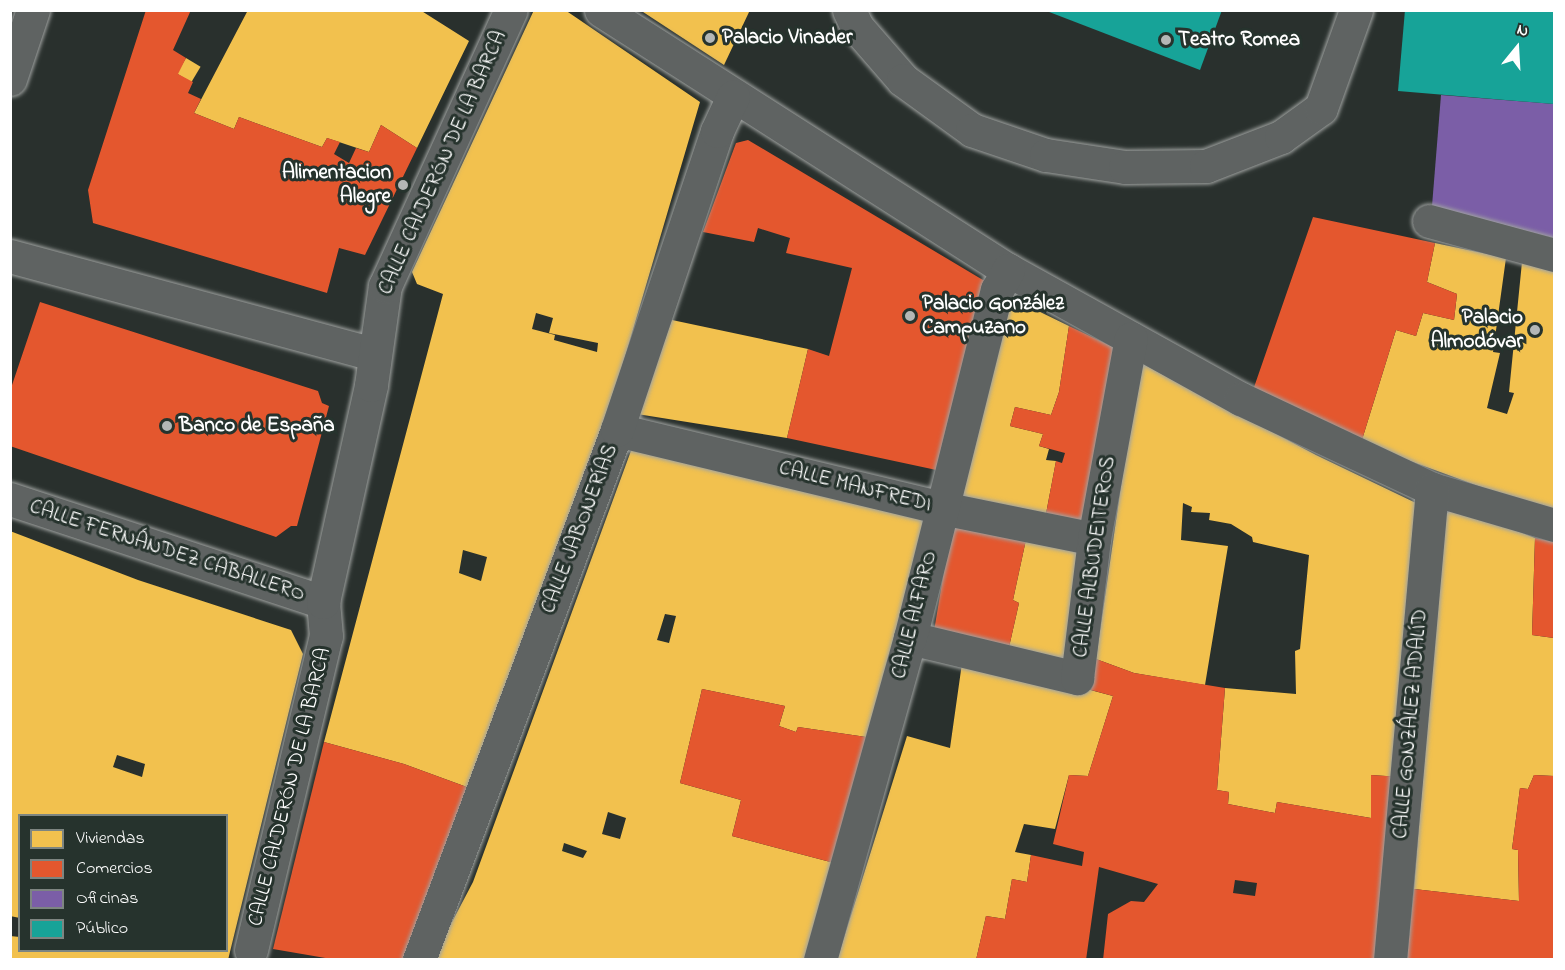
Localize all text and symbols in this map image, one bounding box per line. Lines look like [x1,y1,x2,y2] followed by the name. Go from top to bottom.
[1487,18,1547,78] north arrow
[1514,18,1531,44] text: N
[722,25,852,51] place label: Palacio Vinader
[373,27,513,299] street label: CALLE CALDERÓN DE LA BARCA
[1178,27,1300,53] place label: Teatro Romea
[703,31,717,45] marker: Palacio Vinader
[1159,33,1173,47] marker: Teatro Romea
[282,160,391,210] place label: Alimentacion Alegre
[396,178,410,192] marker: Alimentacion Alegre
[922,291,1064,341] place label: Palacio González Campuzano
[1431,305,1523,355] place label: Palacio Almodóvar
[903,309,917,323] marker: Palacio González Campuzano
[1528,323,1542,337] marker: Palacio Almodóvar
[179,413,335,439] place label: Banco de España
[160,419,174,433] marker: Banco de España
[536,441,624,617] street label: CALLE JABONERÍAS
[1068,455,1122,659] street label: CALLE ALBUDEITEROS
[776,456,934,518] street label: CALLE MANFREDI
[26,495,308,607] street label: CALLE FERNÁNDEZ CABALLERO
[887,548,943,682] street label: CALLE ALFARO
[1388,608,1434,840] street label: CALLE GONZÁLEZ ADALÍD
[243,645,337,929] street label: CALLE CALDERÓN DE LA BARCA
[18,814,228,952] legend
[76,826,145,852] text: Viviendas
[76,856,153,882] text: Comercios
[76,886,138,912] text: Oficinas
[76,916,128,942] text: Público

